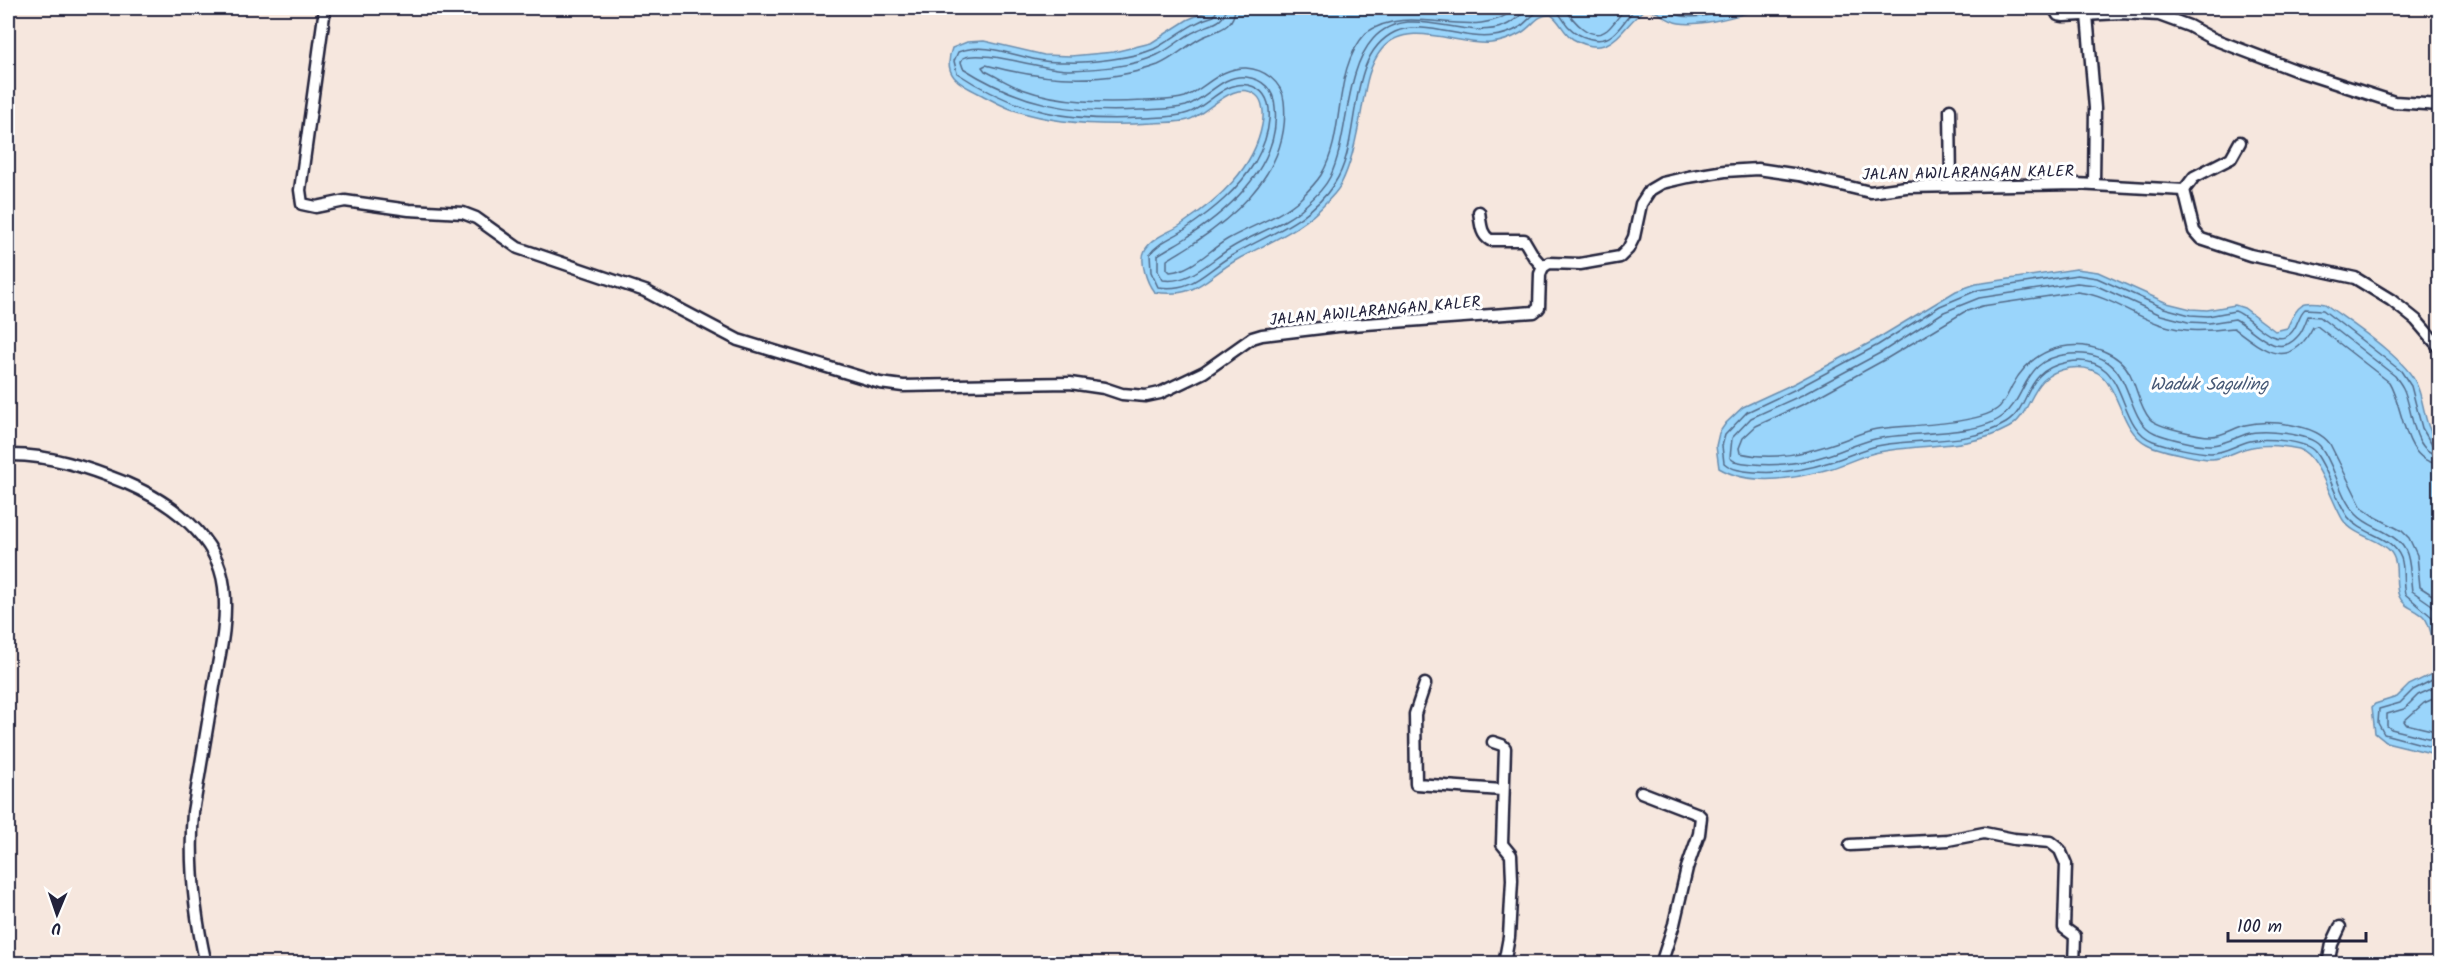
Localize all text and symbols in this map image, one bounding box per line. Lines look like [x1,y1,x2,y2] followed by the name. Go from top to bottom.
[1862,159,2074,188] street label: JALAN AWILARANGAN KALER
[1269,290,1482,333] street label: JALAN AWILARANGAN KALER
[2150,371,2269,400] water label: Waduk Saguling
[27,884,87,944] north arrow
[2228,905,2366,943] scale bar
[2237,913,2282,942] text: 100 m
[51,915,62,940] text: U

